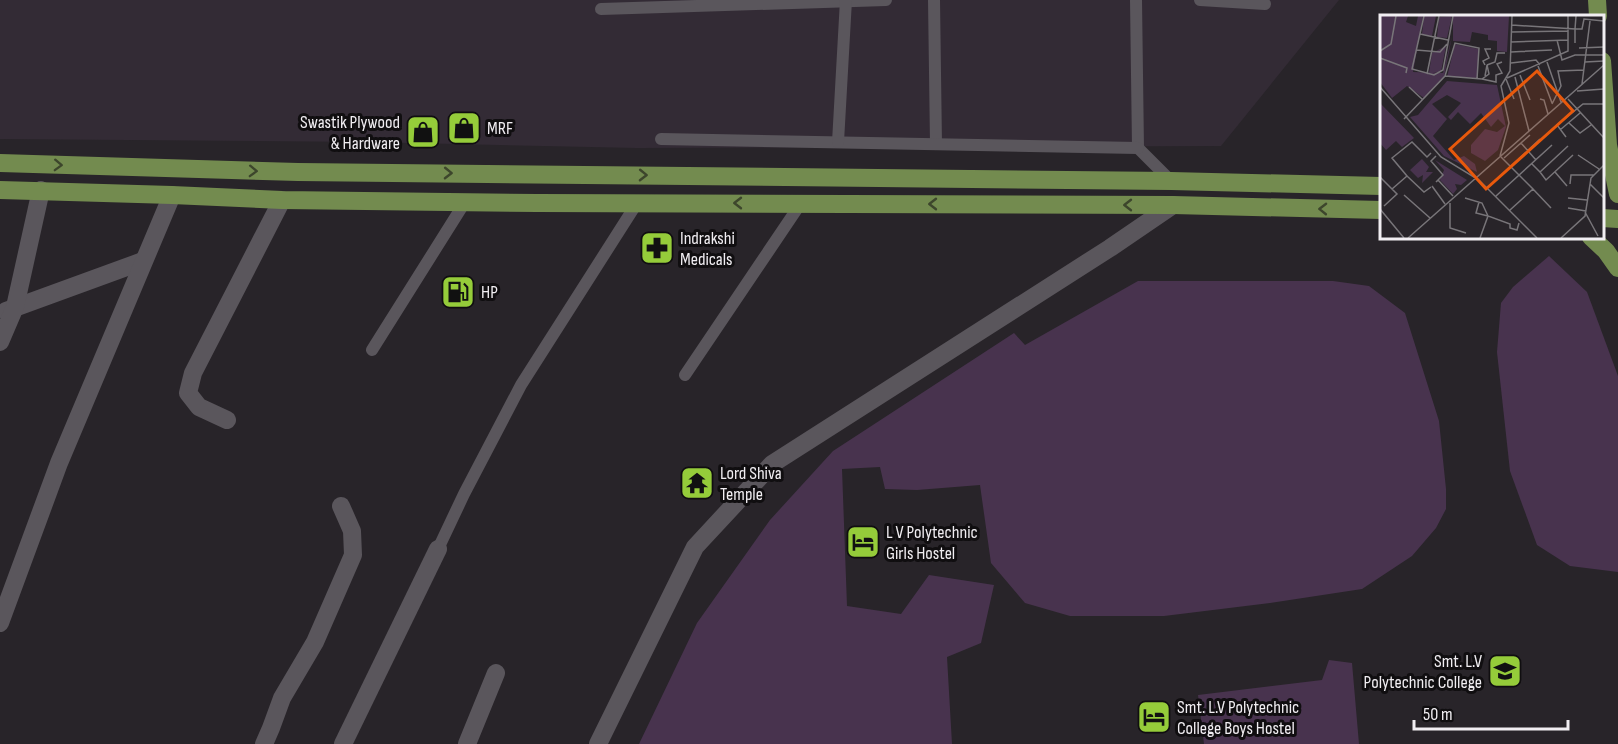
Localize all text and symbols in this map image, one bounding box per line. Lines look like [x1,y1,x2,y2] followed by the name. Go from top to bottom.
[1380,15,1603,238] inset map
[446,110,482,146] shop icon: MRF
[300,112,400,154] place label: Swastik Plywood & Hardware
[405,114,441,150] shop icon: Swastik Plywood & Hardware
[487,118,513,139] place label: MRF
[54,159,63,171] one-way arrow
[249,164,258,177] one-way arrow
[444,167,453,179] one-way arrow
[639,169,648,181] one-way arrow
[733,197,742,209] one-way arrow
[928,198,937,210] one-way arrow
[1123,199,1132,211] one-way arrow
[1318,203,1327,215] one-way arrow
[680,228,735,270] place label: Indrakshi Medicals
[639,230,675,266] pharmacy icon: Indrakshi Medicals
[440,274,476,310] fuel station icon: HP
[481,282,498,303] place label: HP
[720,463,782,505] place label: Lord Shiva Temple
[679,465,715,501] temple icon: Lord Shiva Temple
[886,522,978,564] place label: L V Polytechnic Girls Hostel
[845,524,881,560] hotel icon: L V Polytechnic Girls Hostel
[1364,651,1482,693] place label: Smt. L.V Polytechnic College
[1487,653,1523,689] school or university icon: Smt. L.V Polytechnic College
[1414,693,1568,731] scale bar
[1177,697,1299,739] place label: Smt. L.V Polytechnic College Boys Hostel
[1136,699,1172,735] hotel icon: Smt. L.V Polytechnic College Boys Hostel
[1423,704,1453,725] text: 50 m

